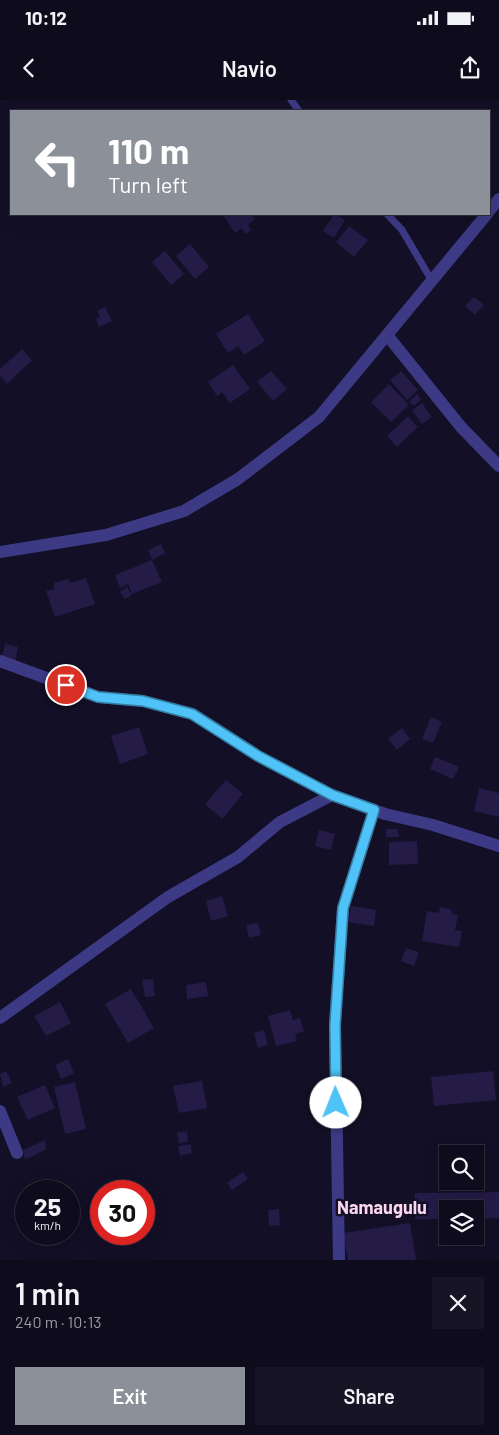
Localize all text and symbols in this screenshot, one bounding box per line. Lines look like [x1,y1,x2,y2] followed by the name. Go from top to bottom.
[25,6,67,29] text: 10:12
[15,54,43,82] icon: back
[456,54,484,82] icon: share
[222,55,277,81] text: Navio
[108,129,189,171] text: 110 m
[25,130,90,195] icon: left
[108,171,188,197] text: Turn left
[45,664,87,706] pin
[52,671,80,699] icon: arrive
[309,1076,361,1128] position arrow
[439,1145,484,1245] map controls
[439,1145,484,1190] button: search
[90,1180,155,1245] speed limit sign: 30
[34,1191,61,1221] text: 25
[337,1196,427,1218] district label: Namaugulu
[439,1200,484,1245] button: layers
[34,1218,61,1232] text: km/h
[15,1275,80,1311] text: 1 min
[432,1277,484,1329] button: close
[15,1312,102,1331] text: 240 m · 10:13
[15,1367,245,1425] button: Exit
[255,1367,484,1425] button: Share

